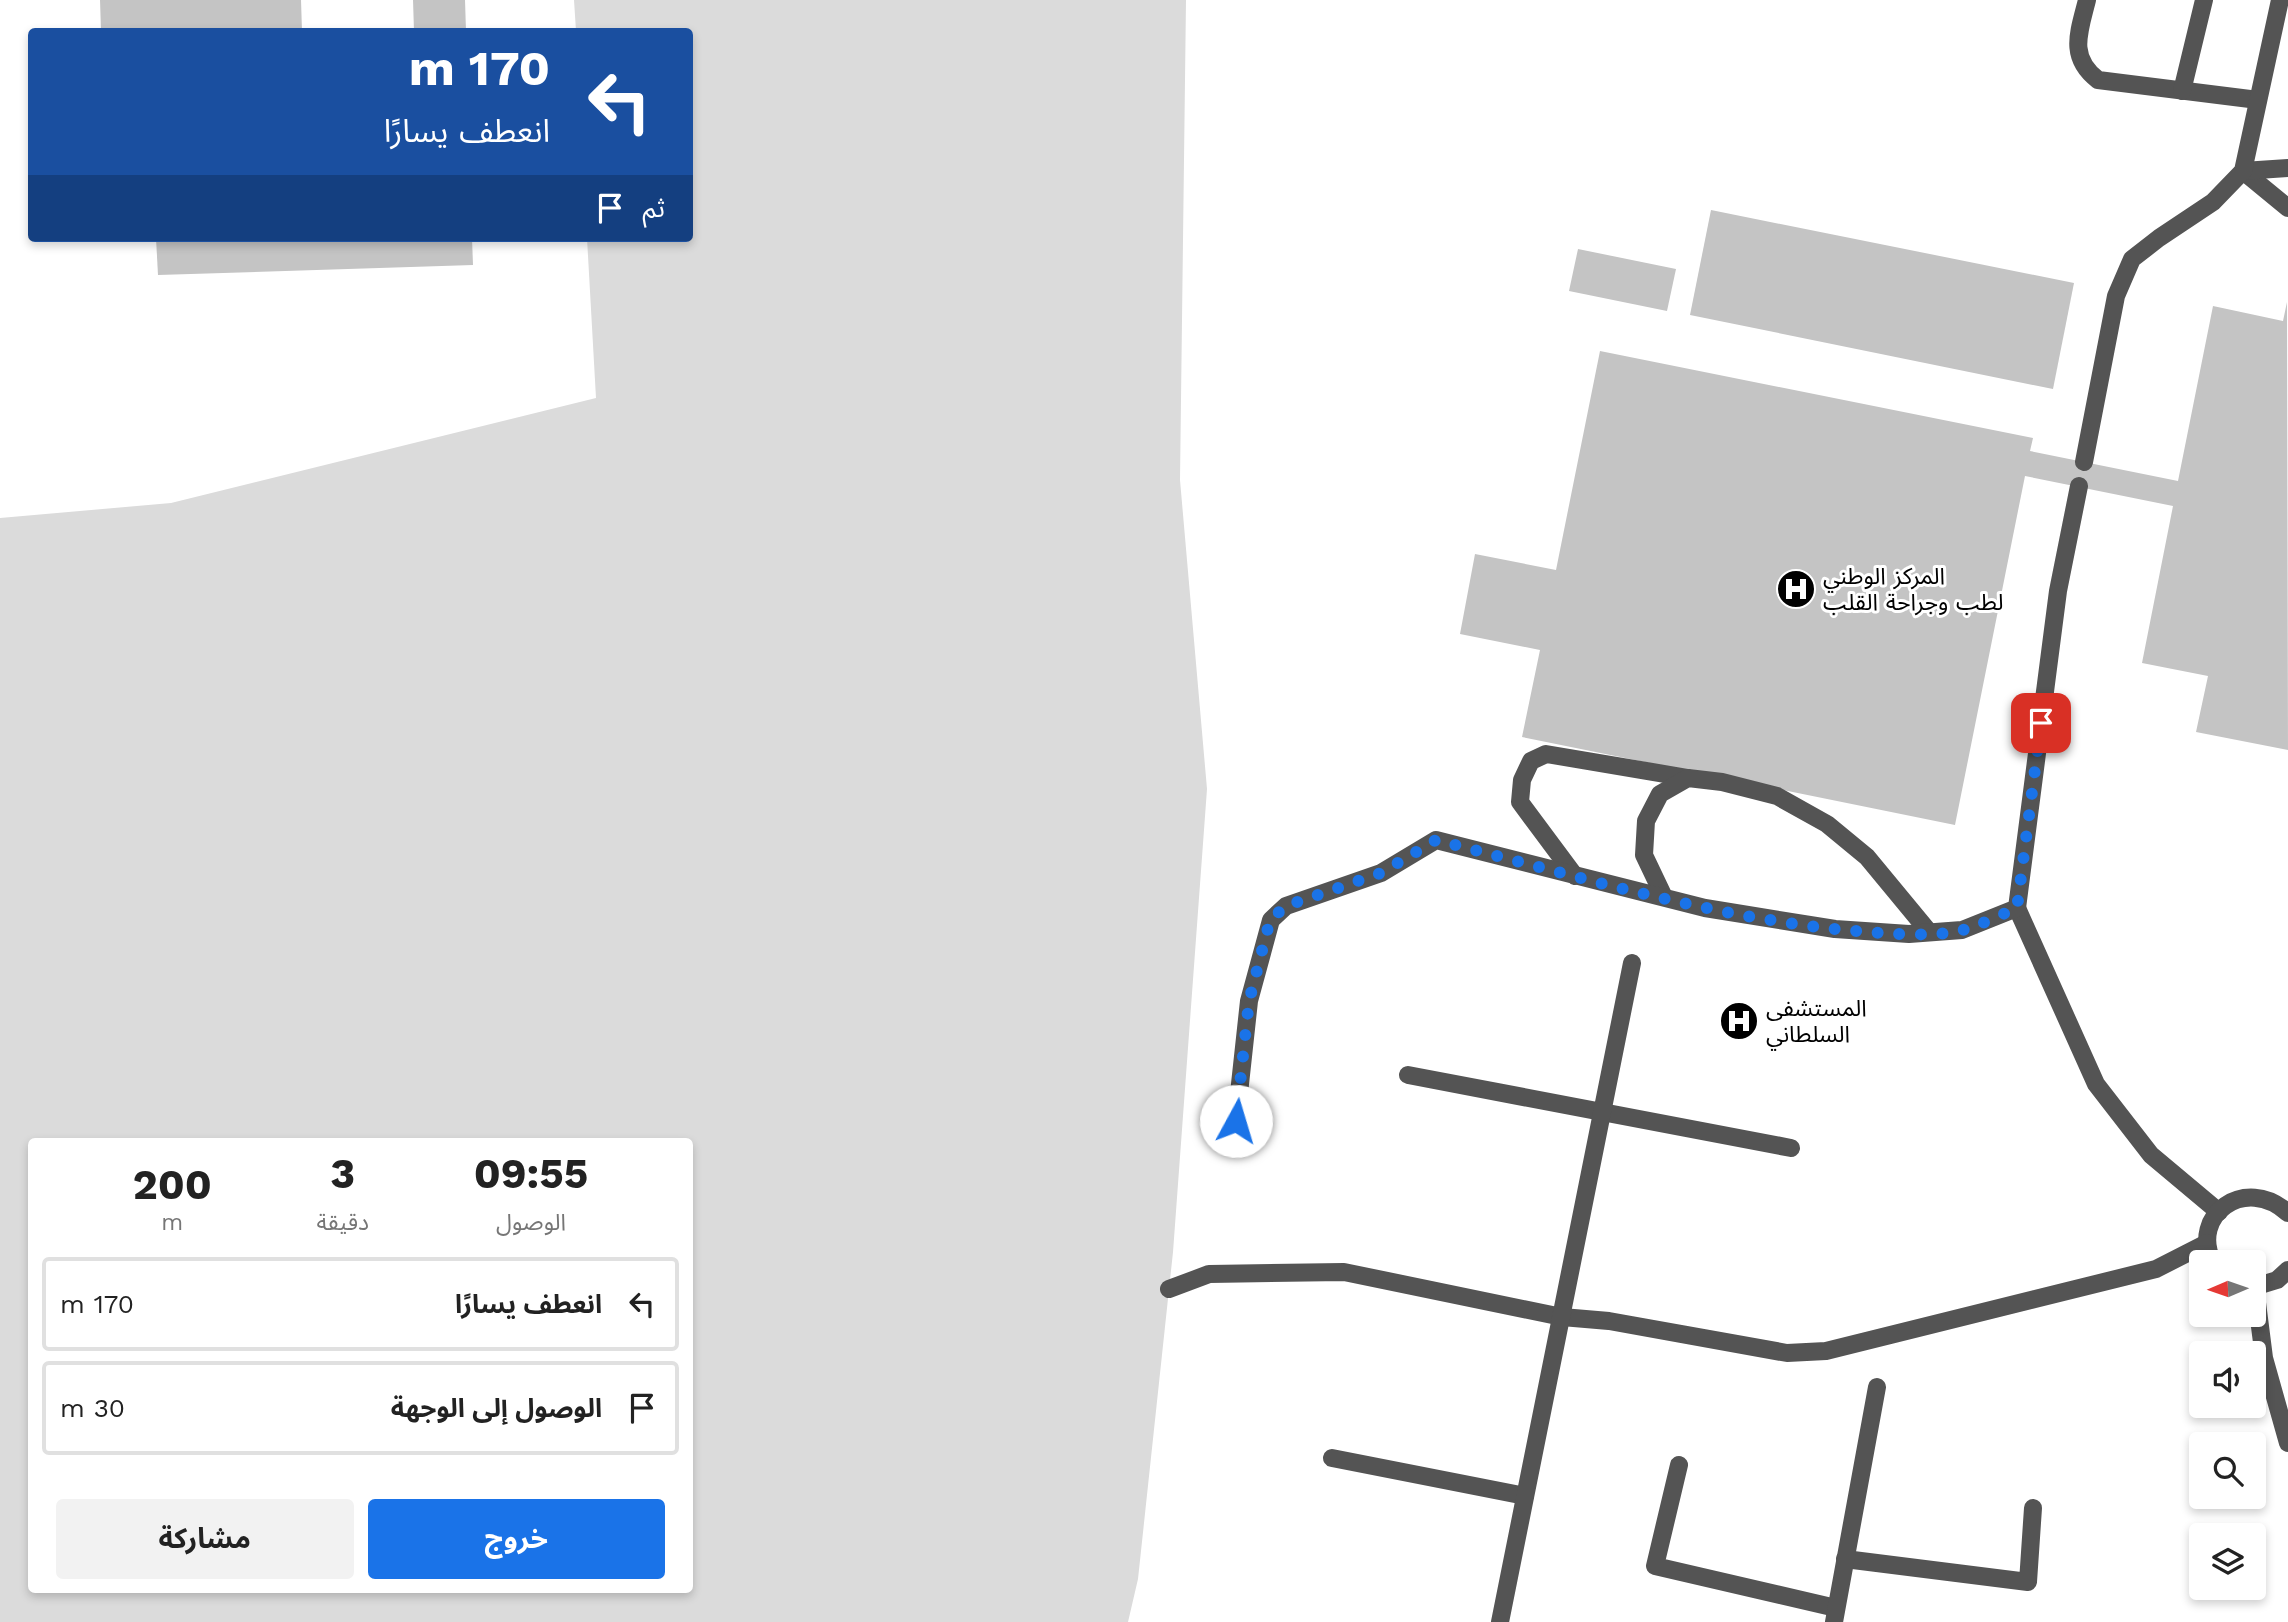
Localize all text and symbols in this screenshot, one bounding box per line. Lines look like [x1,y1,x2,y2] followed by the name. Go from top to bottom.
[409,39,550,97] text: 170 m
[574,56,665,147] icon: left
[384,112,550,150] text: انعطف يسارًا
[591,189,629,227] icon: arrive
[643,193,665,223] text: ثم
[1823,563,2004,616] place label: المركز الوطني لطب وجراحة القلب
[1775,568,1817,610] hospital icon: المركز الوطني لطب وجراحة القلب
[2011,693,2071,753] pin
[2022,704,2060,742] icon: arrive
[1766,995,1867,1051] place label: المستشفى السلطاني
[1718,1000,1760,1042] hospital icon: المستشفى السلطاني
[1199,1084,1273,1158] position arrow
[330,1149,355,1198] text: 3
[474,1149,588,1198] text: 09:55
[133,1160,212,1209] text: 200
[161,1209,183,1236] text: m
[317,1209,369,1236] text: دقيقة
[496,1209,566,1236] text: الوصول
[2189,1250,2266,1326] north arrow
[2189,1250,2266,1600] map controls
[623,1285,661,1323] icon: left
[60,1289,134,1319] text: 170 m
[455,1289,602,1319] text: انعطف يسارًا
[2189,1341,2266,1418] button: sound
[623,1389,661,1427] icon: arrive
[60,1393,125,1423] text: 30 m
[391,1393,602,1423] text: الوصول إلى الوجهة
[2189,1432,2266,1509] button: search
[56,1499,354,1579] button: مشاركة
[368,1499,665,1579] button: خروج
[2189,1523,2266,1600] button: layers

